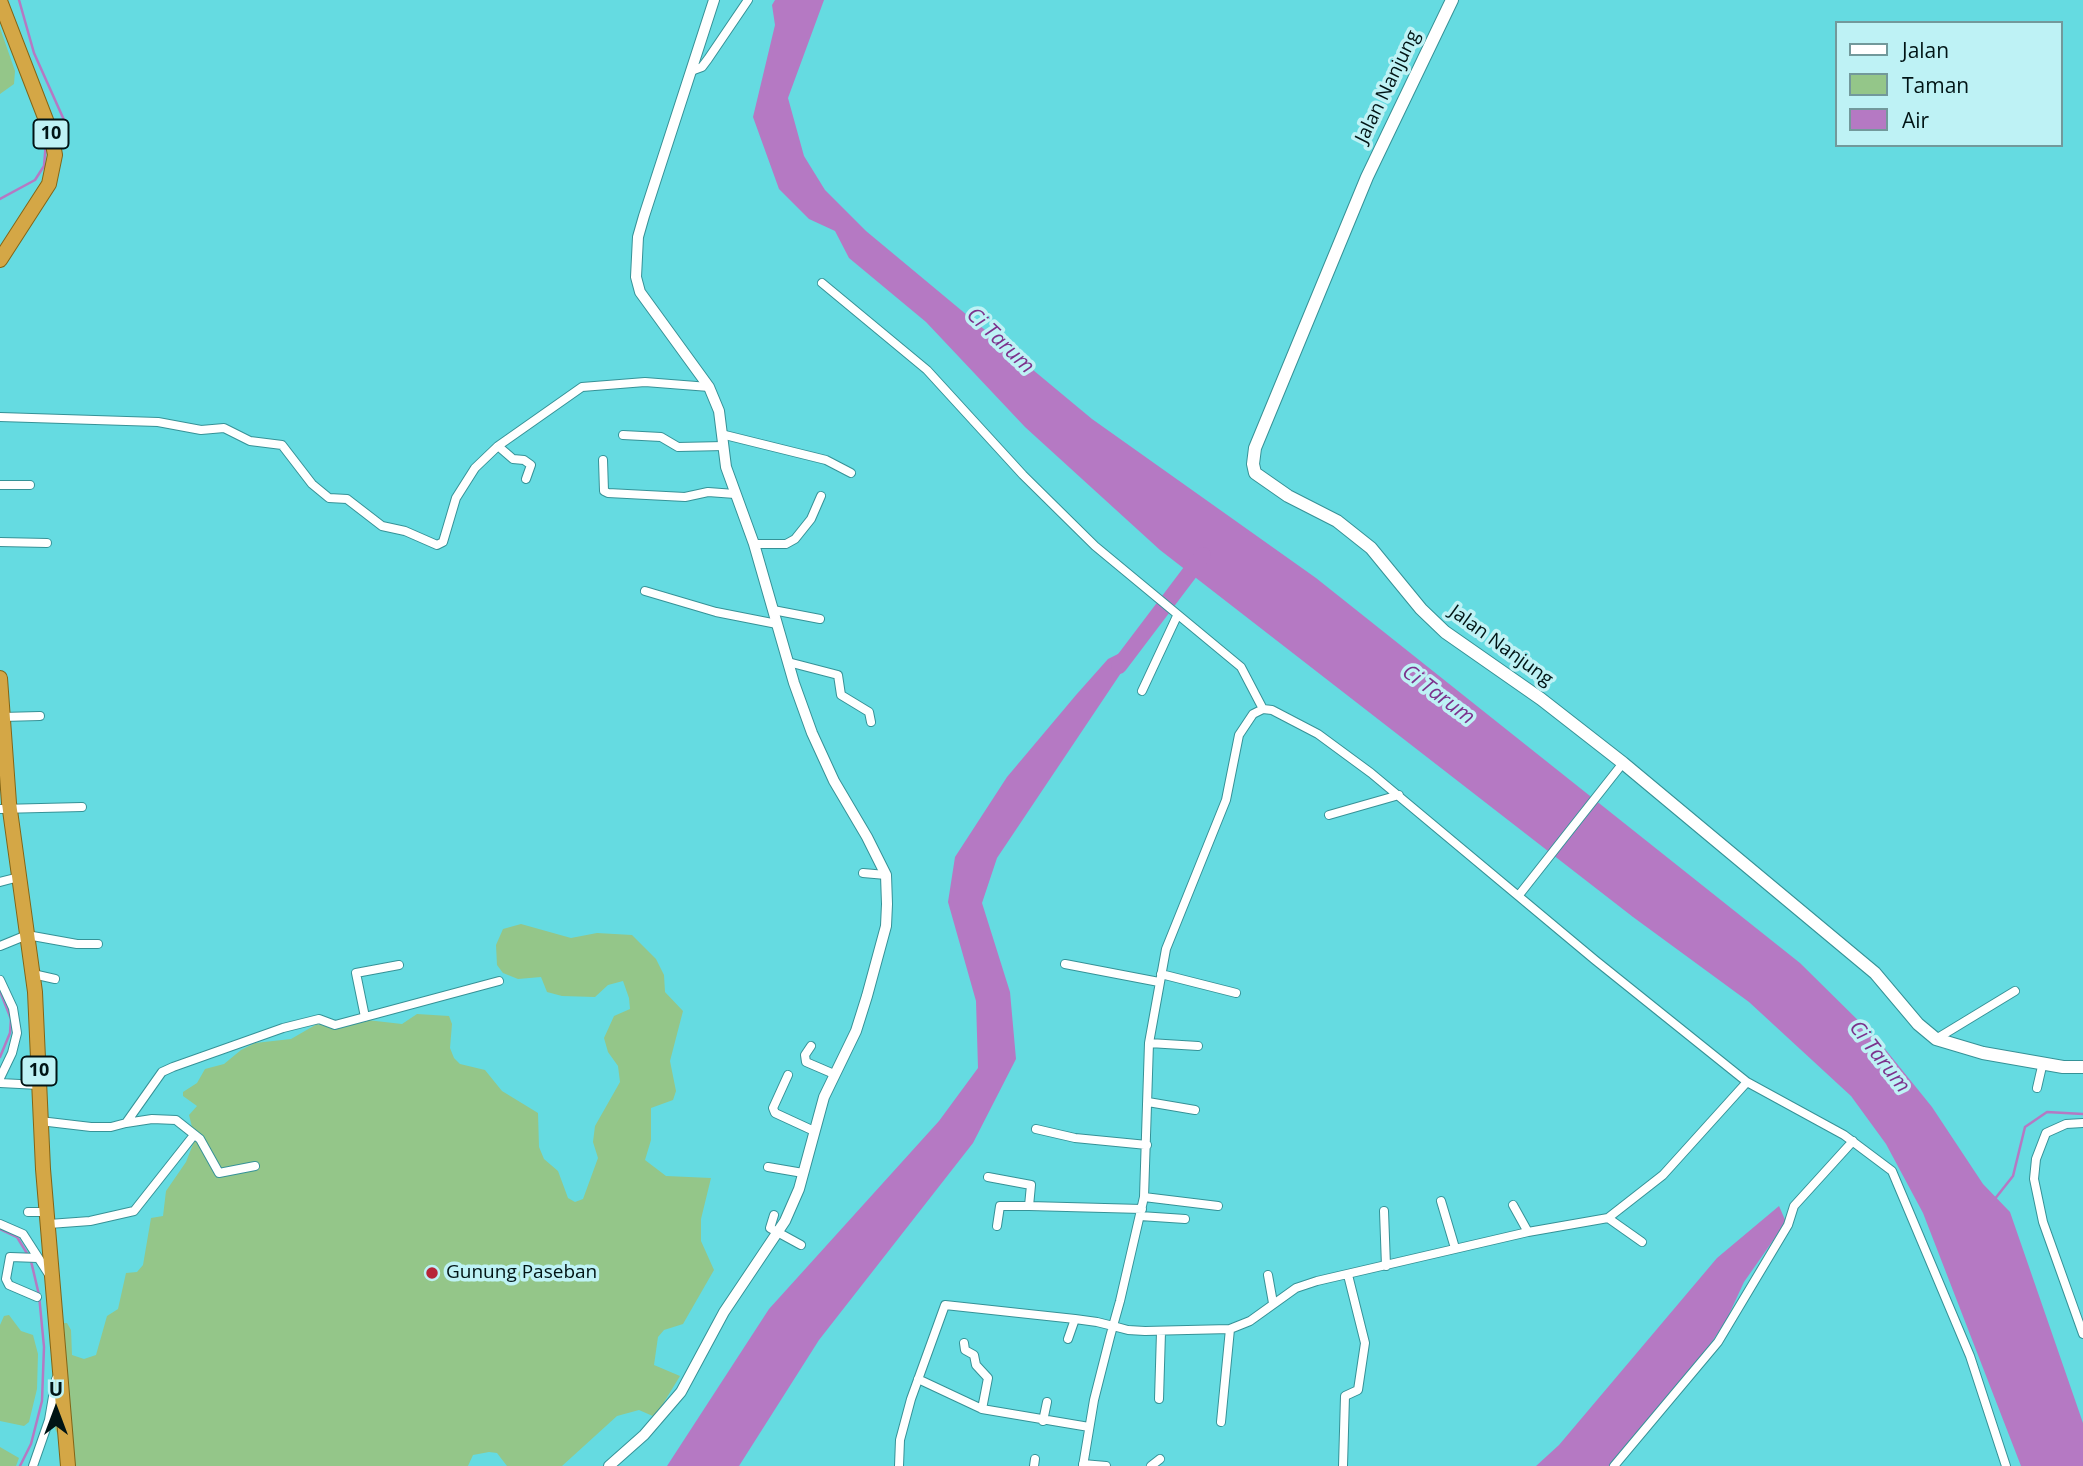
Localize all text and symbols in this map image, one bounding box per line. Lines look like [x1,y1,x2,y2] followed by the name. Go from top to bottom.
[1834,21,2062,147] legend
[1351,27,1425,147] street label: Jalan Nanjung
[1902,36,1949,64] text: Jalan
[1902,71,1969,99] text: Taman
[1902,106,1929,134] text: Air
[34,119,68,148] road number: 10
[961,303,1039,379] water label: Ci Tarum
[1445,601,1557,691] street label: Jalan Nanjung
[1397,660,1479,730] water label: Ci Tarum
[1843,1016,1915,1098] water label: Ci Tarum
[22,1056,56,1086] road number: 10
[446,1262,597,1284] place label: Gunung Paseban
[424,1265,440,1281] marker: Gunung Paseban
[21,1375,91,1445] north arrow
[49,1376,63,1402] text: U

